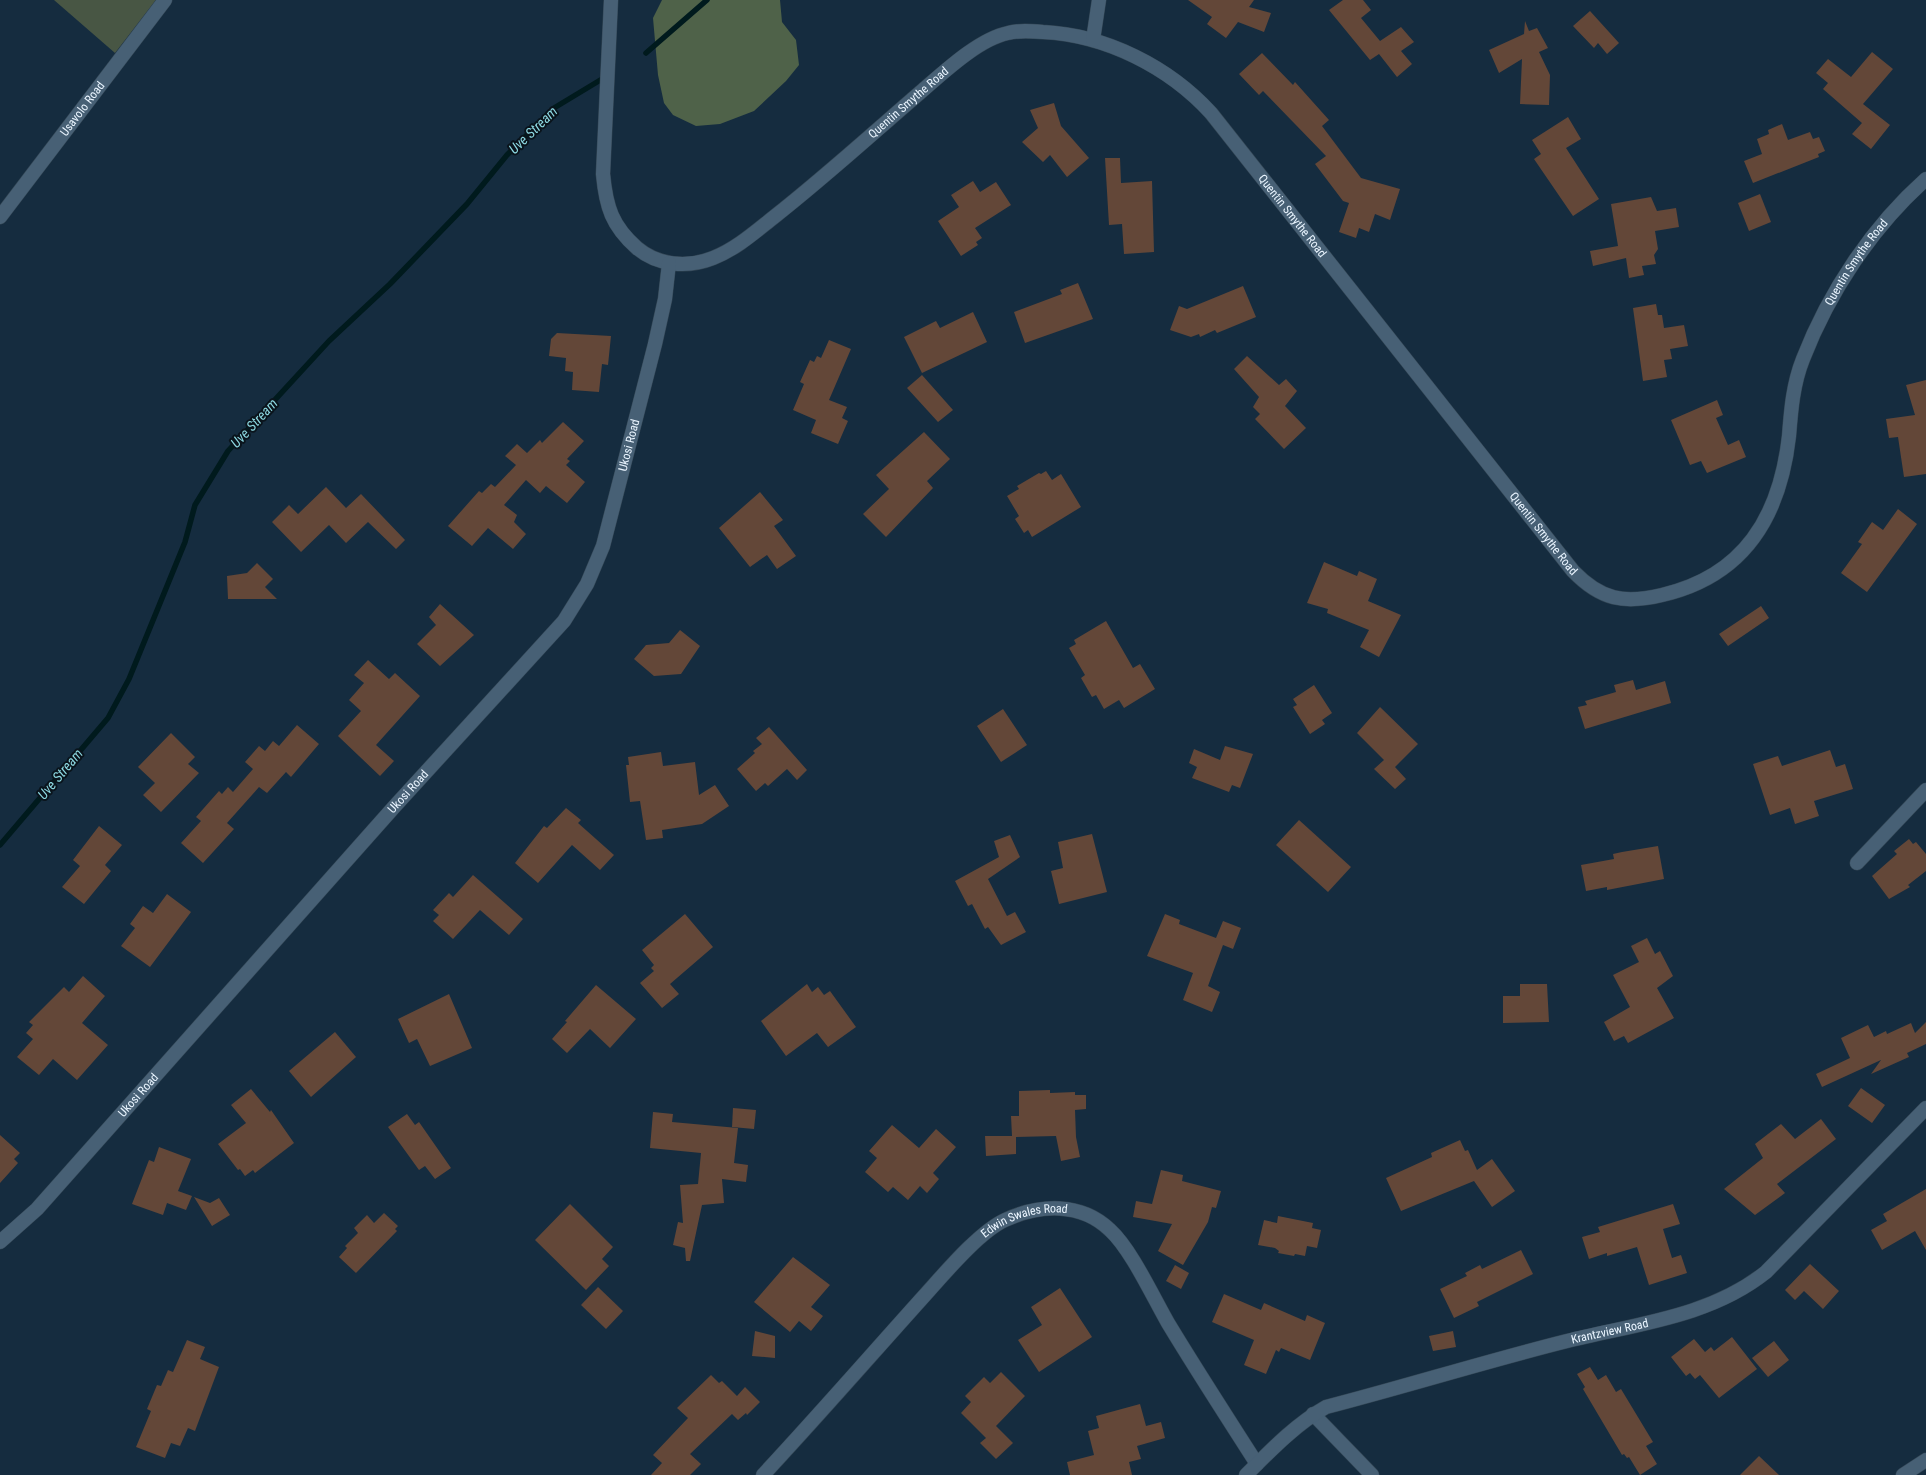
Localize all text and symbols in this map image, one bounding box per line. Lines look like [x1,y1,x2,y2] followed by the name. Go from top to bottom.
[866,64,951,141] street label: Quentin Smythe Road
[57,79,107,139] street label: Usavolo Road
[505,103,561,157] water label: Uve Stream
[1255,172,1329,260] street label: Quentin Smythe Road
[1822,216,1891,308] street label: Quentin Smythe Road
[227,395,281,451] water label: Uve Stream
[616,418,642,473] street label: Ukosi Road
[1507,490,1580,578] street label: Quentin Smythe Road
[34,745,86,803] water label: Uve Stream
[385,767,431,816] street label: Ukosi Road
[115,1070,161,1120] street label: Ukosi Road
[978,1201,1068,1241] street label: Edwin Swales Road
[1570,1316,1650,1347] street label: Krantzview Road

